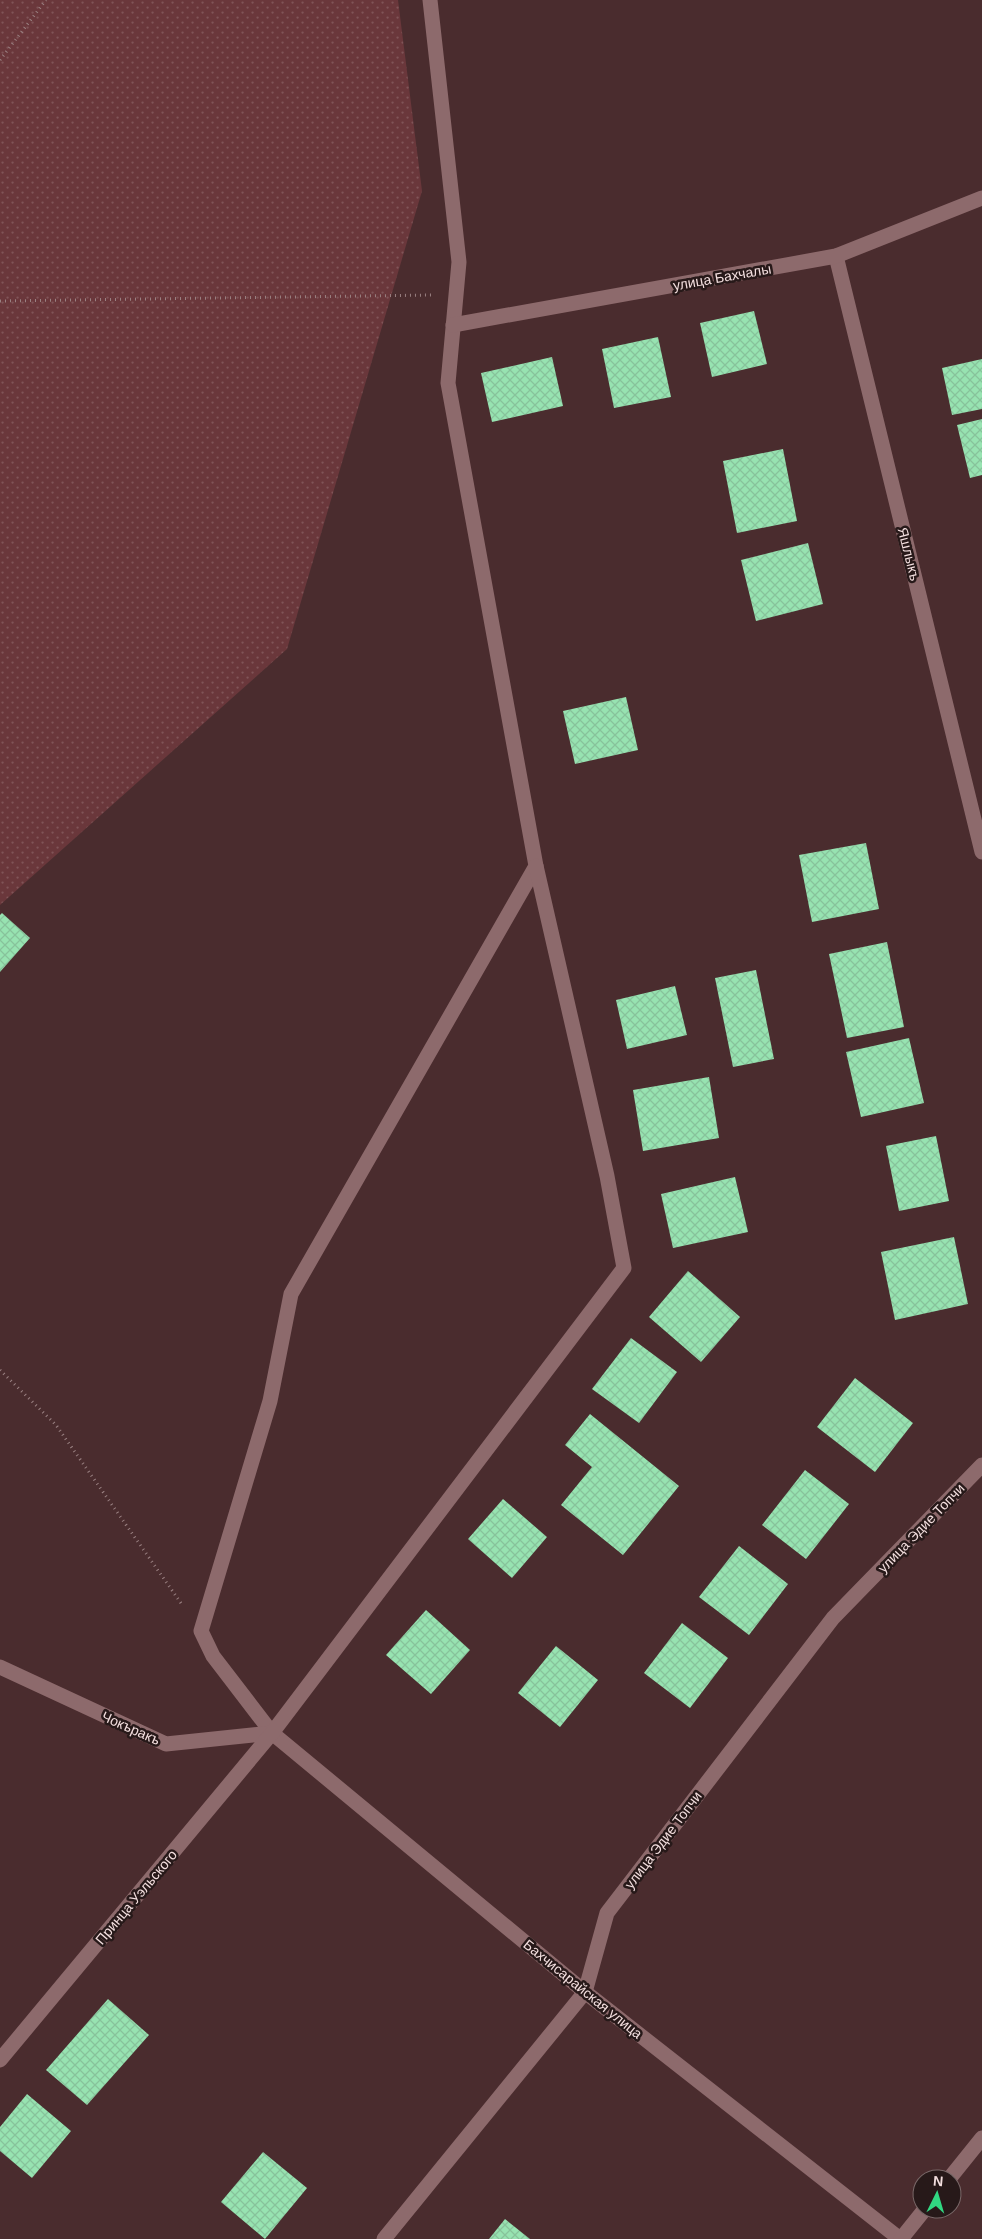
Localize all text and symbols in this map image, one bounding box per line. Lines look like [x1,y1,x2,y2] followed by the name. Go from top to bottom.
[672,260,772,294] street label: улица Бахчалы
[895,526,923,583] street label: Яшлыкъ
[874,1480,968,1576] street label: улица Эдие Топчи
[99,1708,163,1748] street label: Чокъракъ
[621,1788,705,1892] street label: улица Эдие Топчи
[92,1847,180,1947] street label: Принца Уэльского
[520,1936,646,2042] street label: Бахчисарайская улица
[912,2169,962,2219] north arrow
[932,2173,944,2189] text: N

